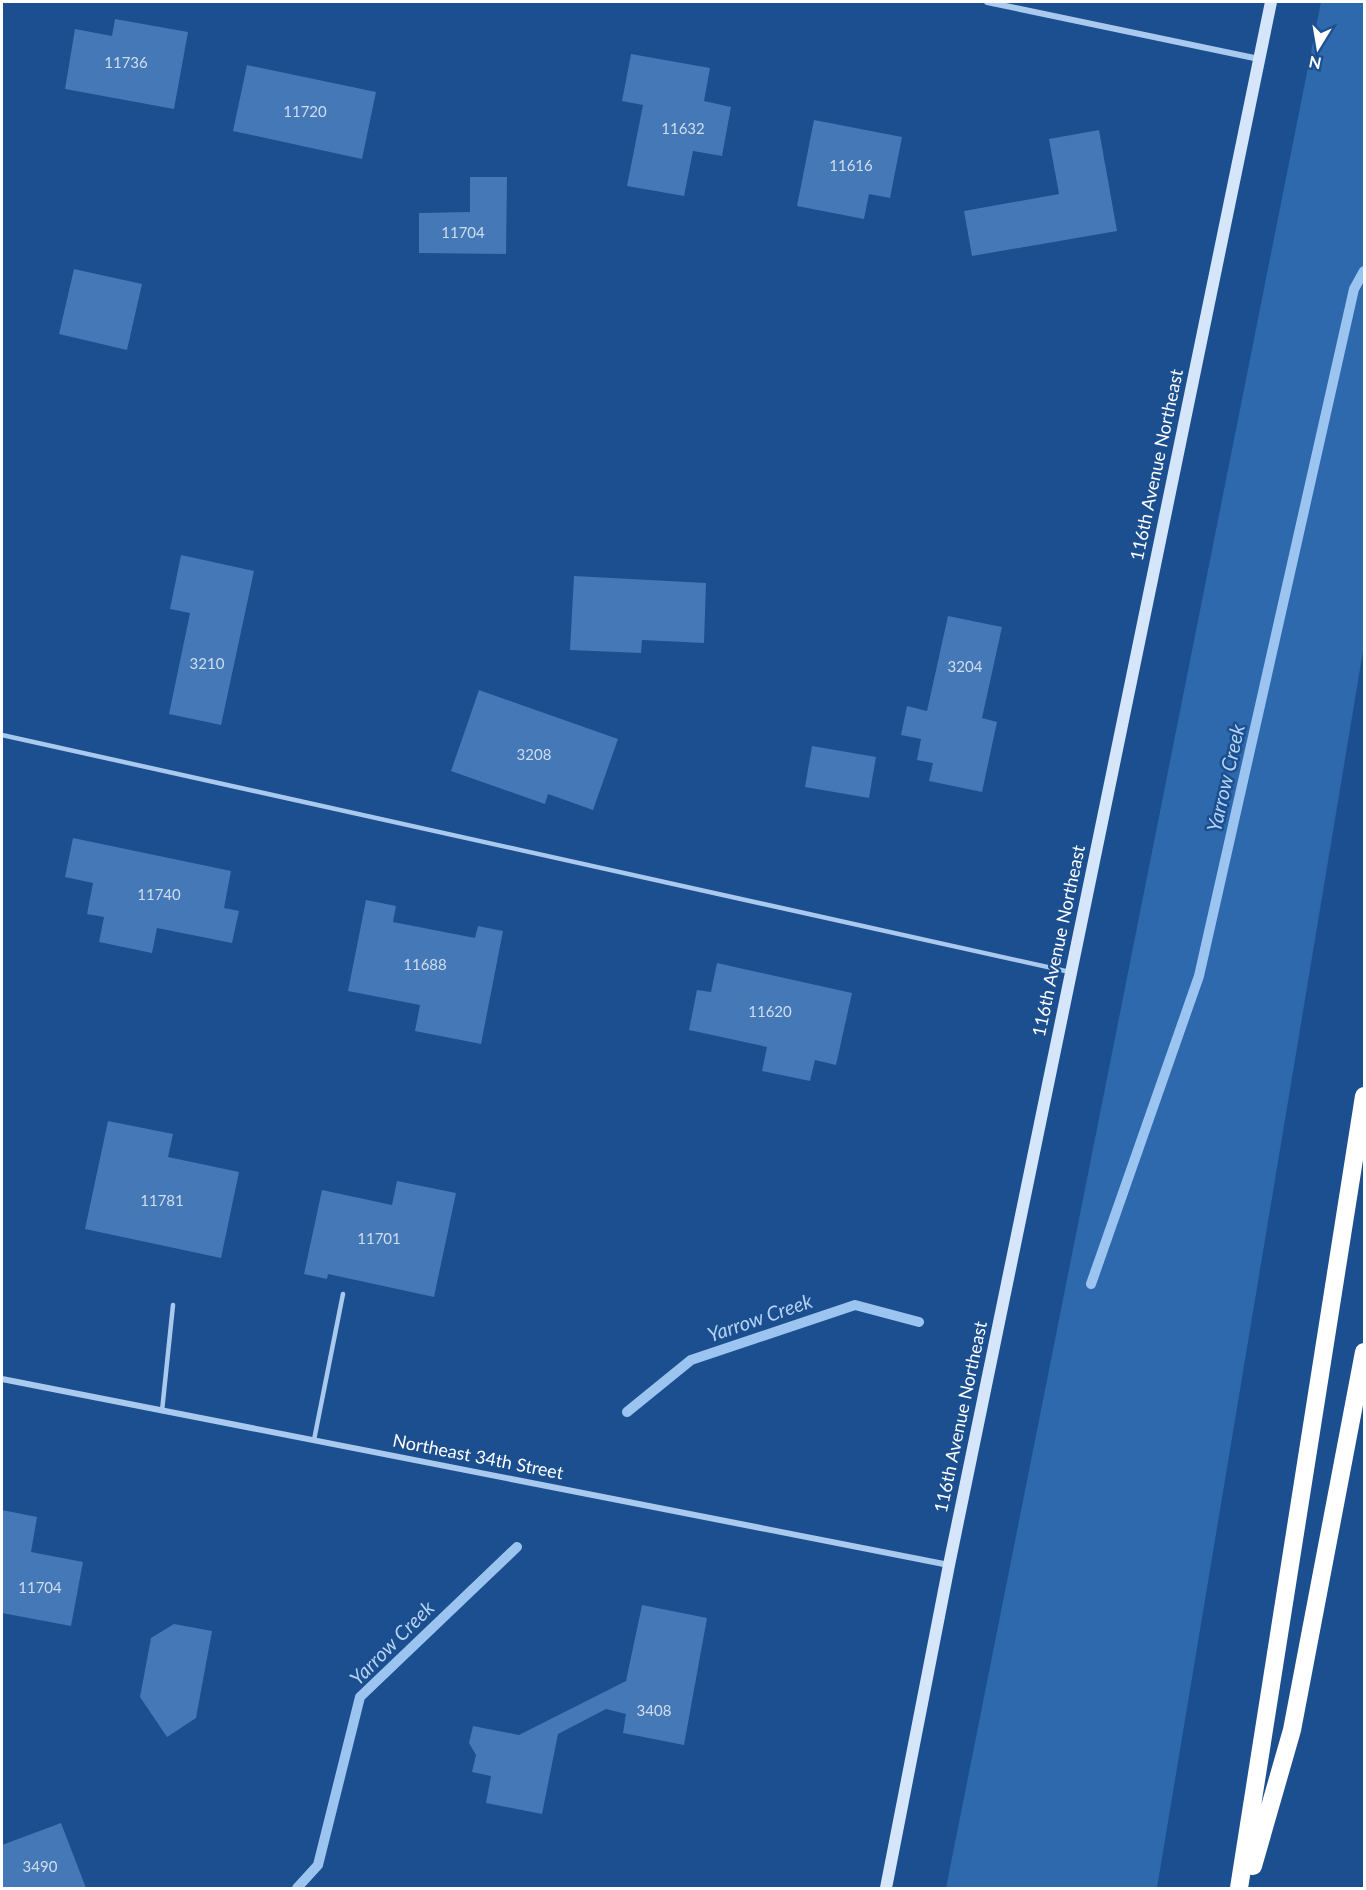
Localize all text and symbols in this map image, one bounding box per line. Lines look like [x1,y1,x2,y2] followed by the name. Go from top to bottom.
[1288,18,1348,78] north arrow
[104,53,148,71] house number: 11736
[1307,53,1323,74] text: N
[283,102,327,120] house number: 11720
[661,119,705,137] house number: 11632
[829,156,873,174] house number: 11616
[441,223,485,241] house number: 11704
[1125,366,1187,563] street label: 116th Avenue Northeast
[190,654,225,672] house number: 3210
[948,657,983,675] house number: 3204
[1201,721,1249,834] water label: Yarrow Creek
[517,745,551,763] house number: 3208
[1027,842,1089,1039] street label: 116th Avenue Northeast
[137,885,181,903] house number: 11740
[403,955,447,973] house number: 11688
[748,1002,792,1020] house number: 11620
[140,1191,184,1209] house number: 11781
[357,1229,401,1247] house number: 11701
[704,1288,816,1346] water label: Yarrow Creek
[929,1318,991,1515] street label: 116th Avenue Northeast
[391,1429,566,1483] street label: Northeast 34th Street
[18,1578,62,1596] house number: 11704
[344,1595,439,1689] water label: Yarrow Creek
[637,1701,671,1719] house number: 3408
[23,1857,58,1875] house number: 3490

